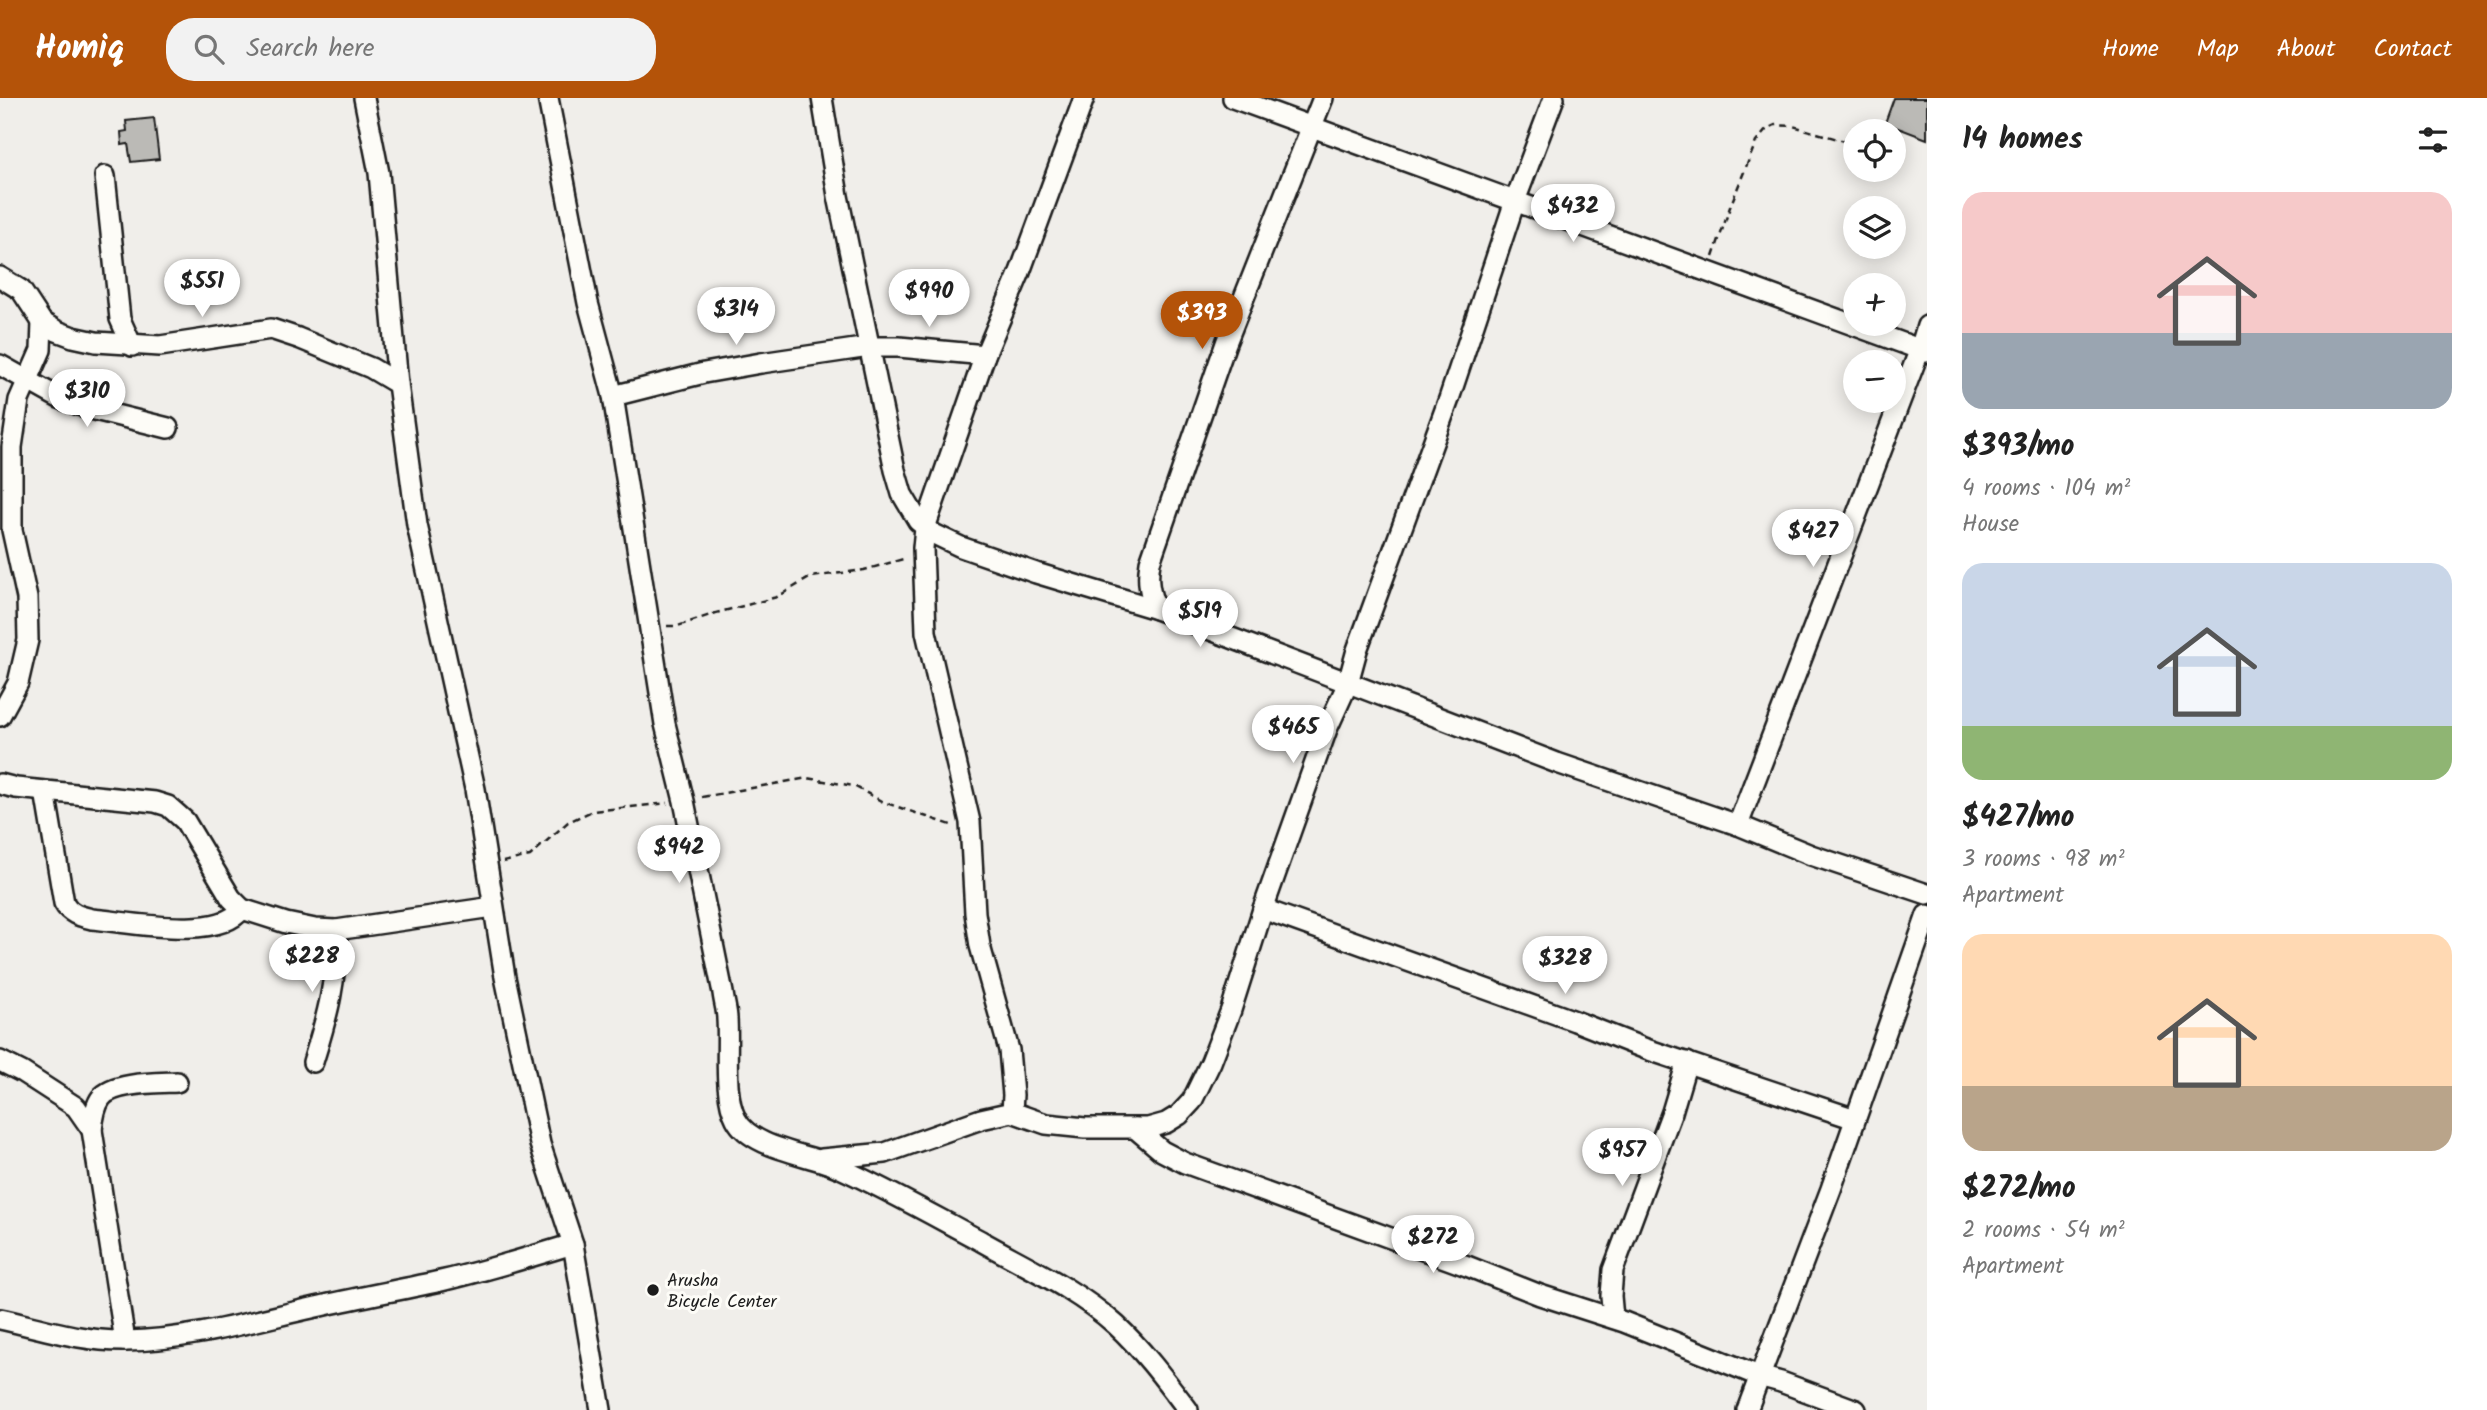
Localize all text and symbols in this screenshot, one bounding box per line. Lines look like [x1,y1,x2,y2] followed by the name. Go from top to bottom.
[166,18,656,81] search box
[35,23,124,76] text: Homiq
[246,28,374,70] text: Search here
[190,30,228,68] icon: search
[2102,30,2159,69] text: Home
[2197,30,2239,69] text: Map
[2277,30,2335,69] text: About
[2373,30,2452,69] text: Contact
[1962,116,2083,164] text: 14 homes
[1843,119,1906,413] map controls
[1843,119,1906,182] button: locate
[2414,121,2452,159] icon: filters
[1532,184,1614,244] pin: $432
[1547,189,1599,225] text: $432
[1843,196,1906,259] button: layers
[2144,238,2270,364] icon: home
[161,260,243,319] pin: $551
[180,264,224,300] text: $551
[888,270,970,329] pin: $990
[1843,273,1906,336] button: +
[905,274,953,310] text: $990
[695,288,777,347] pin: $314
[713,292,759,328] text: $314
[1161,292,1243,351] pin: $393
[1177,296,1227,332] text: $393
[1843,350,1906,413] button: −
[46,370,128,429] pin: $310
[65,374,109,410] text: $310
[1962,423,2074,471] text: $393/mo
[1962,471,2130,507] text: 4 rooms · 104 m²
[1962,507,2019,543] text: House
[1772,510,1854,569] pin: $427
[1788,514,1838,550] text: $427
[1159,589,1241,649] pin: $519
[1178,594,1222,630] text: $519
[2144,609,2270,735] icon: home
[1252,706,1334,765] pin: $465
[1268,710,1318,746] text: $465
[1962,794,2074,842] text: $427/mo
[638,826,720,885] pin: $942
[653,830,705,866] text: $942
[1962,842,2125,878] text: 3 rooms · 98 m²
[1962,878,2064,914] text: Apartment
[271,934,353,994] pin: $228
[1524,936,1606,996] pin: $328
[285,939,339,975] text: $228
[1538,941,1592,977] text: $328
[2144,980,2270,1106] icon: home
[1581,1128,1663,1188] pin: $957
[1598,1133,1646,1169] text: $957
[1962,1165,2076,1213] text: $272/mo
[1962,1213,2125,1249] text: 2 rooms · 54 m²
[1392,1216,1474,1275] pin: $272
[1407,1220,1459,1256] text: $272
[1962,1249,2064,1285] text: Apartment
[667,1267,777,1317] place label: Arusha Bicycle Center
[645,1282,661,1298] marker: Arusha Bicycle Center

